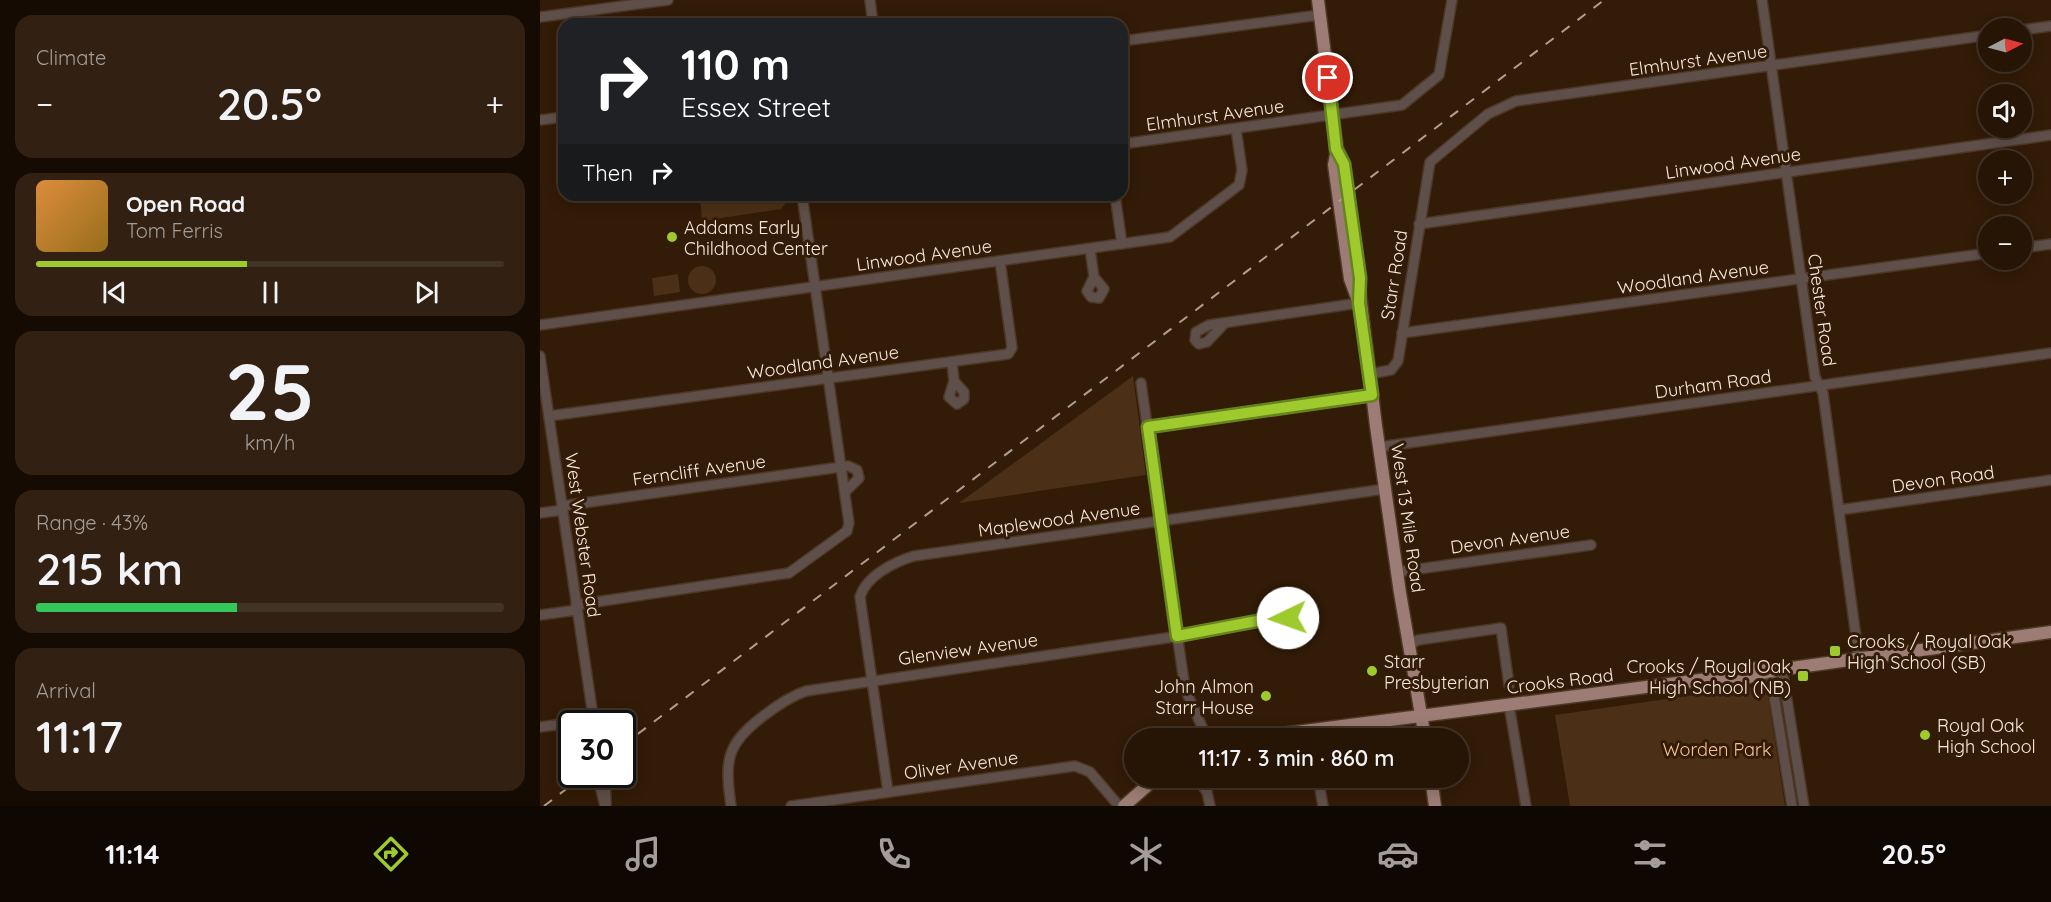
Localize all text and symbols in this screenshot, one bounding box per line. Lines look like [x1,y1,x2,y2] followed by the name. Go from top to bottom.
[1978,18,2032,72] north arrow
[1978,18,2032,270] map controls
[681,38,790,91] text: 110 m
[1627,39,1769,81] street label: Elmhurst Avenue
[582,42,660,120] icon: right
[36,45,106,70] text: Climate
[1302,52,1353,103] pin
[1311,61,1344,94] icon: arrive
[217,75,322,131] text: 20.5°
[36,83,53,124] text: −
[485,83,504,124] text: +
[1978,84,2032,138] button: sound
[681,90,831,124] text: Essex Street
[1144,94,1286,136] street label: Elmhurst Avenue
[1664,142,1802,184] street label: Linwood Avenue
[1978,150,2032,204] button: +
[645,156,678,189] icon: right
[582,159,633,187] text: Then
[126,190,245,218] text: Open Road
[684,216,828,260] place label: Addams Early Childhood Center
[1978,216,2032,270] button: −
[126,218,223,243] text: Tom Ferris
[1376,228,1412,322] street label: Starr Road
[665,230,679,244] marker: Addams Early Childhood Center
[855,234,993,276] street label: Linwood Avenue
[1803,252,1841,368] street label: Chester Road
[1616,255,1770,299] street label: Woodland Avenue
[98,276,131,309] icon: previous
[254,276,287,309] icon: pause
[410,276,443,309] icon: next
[746,340,900,384] street label: Woodland Avenue
[225,342,315,440] text: 25
[1653,364,1773,404] street label: Durham Road
[245,430,295,455] text: km/h
[1386,442,1430,594] street label: West 13 Mile Road
[631,449,767,491] street label: Ferncliff Avenue
[560,451,606,619] street label: West Webster Road
[1890,460,1996,498] street label: Devon Road
[976,496,1142,542] street label: Maplewood Avenue
[36,510,148,535] text: Range · 43%
[1449,519,1571,559] street label: Devon Avenue
[36,540,183,596] text: 215 km
[1256,586,1320,650] position arrow
[897,628,1039,670] street label: Glenview Avenue
[1847,630,2012,674] place label: Crooks / Royal Oak High School (SB)
[1828,644,1842,658] marker: Crooks / Royal Oak High School (SB)
[1384,650,1489,694] place label: Starr Presbyterian
[1626,655,1791,699] place label: Crooks / Royal Oak High School (NB)
[1505,663,1615,699] street label: Crooks Road
[1365,664,1379,678] marker: Starr Presbyterian
[1796,669,1810,683] marker: Crooks / Royal Oak High School (NB)
[1154,675,1254,719] place label: John Almon Starr House
[36,678,96,703] text: Arrival
[1259,689,1273,703] marker: John Almon Starr House
[36,708,123,764] text: 11:17
[558,710,636,788] speed limit sign: 30
[1937,714,2036,758] place label: Royal Oak High School
[1918,728,1932,742] marker: Royal Oak High School
[1662,738,1772,761] park label: Worden Park
[1198,744,1395,772] text: 11:17 · 3 min · 860 m
[903,746,1019,784] street label: Oliver Avenue
[370,833,412,875] icon: directions
[622,833,664,875] icon: music
[873,833,915,875] icon: phone
[1125,833,1167,875] icon: climate
[1377,833,1419,875] icon: car
[1629,833,1671,875] icon: filters
[105,837,160,871] text: 11:14
[1881,837,1946,871] text: 20.5°

